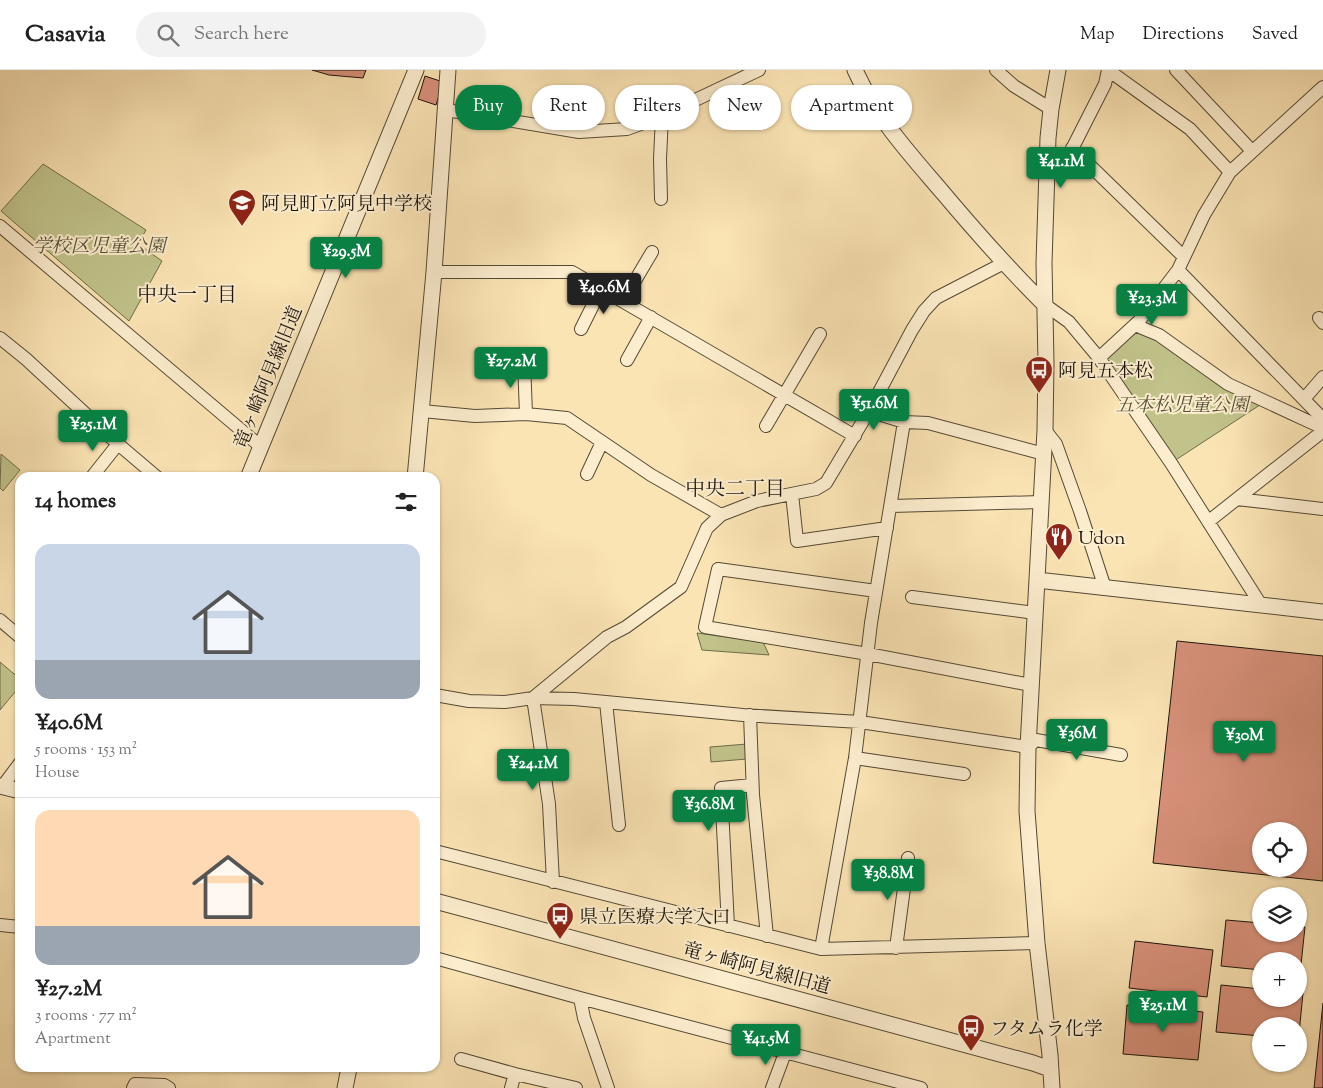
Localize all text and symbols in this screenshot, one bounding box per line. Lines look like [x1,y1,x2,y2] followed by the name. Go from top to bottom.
[136,12,486,57] search box
[25,18,106,52] text: Casavia
[154,21,182,49] icon: search
[194,21,289,48] text: Search here
[1080,22,1115,48] text: Map
[1143,22,1224,48] text: Directions
[1252,22,1298,48] text: Saved
[455,85,522,130] chip: Buy
[532,85,605,130] chip: Rent
[615,85,699,130] chip: Filters
[709,85,781,130] chip: New
[791,85,912,130] chip: Apartment
[1020,146,1102,189] pin: ¥41.1M
[1037,151,1085,174] text: ¥41.1M
[227,188,257,227] school or university icon: 阿見町立阿見中学校
[261,192,432,219] place label: 阿見町立阿見中学校
[32,234,168,261] park label: 学校区児童公園
[305,236,387,279] pin: ¥29.5M
[321,241,371,264] text: ¥29.5M
[563,272,645,315] pin: ¥40.6M
[578,277,630,300] text: ¥40.6M
[137,282,237,311] district label: 中央一丁目
[1111,284,1193,326] pin: ¥23.3M
[1127,288,1177,311] text: ¥23.3M
[228,302,310,453] street label: 竜ヶ崎阿見線旧道
[470,346,552,389] pin: ¥27.2M
[485,351,537,374] text: ¥27.2M
[1024,355,1054,394] bus stop icon: 阿見五本松
[1058,359,1153,386] place label: 阿見五本松
[833,388,915,431] pin: ¥51.6M
[850,393,898,416] text: ¥51.6M
[1115,393,1251,420] park label: 五本松児童公園
[52,410,134,452] pin: ¥25.1M
[69,414,117,437] text: ¥25.1M
[685,476,785,505] district label: 中央二丁目
[35,487,116,517] text: 14 homes
[392,488,420,516] icon: filters
[1044,522,1074,561] restaurant icon: Udon
[1078,526,1125,553] place label: Udon
[183,577,273,667] icon: home
[35,709,103,739] text: ¥40.6M
[1047,718,1107,761] pin: ¥36M
[1214,720,1274,763] pin: ¥30M
[1057,723,1097,746] text: ¥36M
[1224,725,1264,748] text: ¥30M
[35,739,137,762] text: 5 rooms · 153 m²
[492,748,574,791] pin: ¥24.1M
[508,753,558,776] text: ¥24.1M
[35,762,79,785] text: House
[668,790,750,832] pin: ¥36.8M
[684,794,734,817] text: ¥36.8M
[1252,822,1307,1072] map controls
[1252,822,1307,877] button: locate
[183,842,273,932] icon: home
[847,858,929,901] pin: ¥38.8M
[862,863,914,886] text: ¥38.8M
[1252,887,1307,942] button: layers
[545,901,575,940] bus stop icon: 県立医療大学入口
[579,905,731,932] place label: 県立医療大学入口
[679,937,833,1002] street label: 竜ヶ崎阿見線旧道
[1252,952,1307,1007] button: +
[35,975,102,1005] text: ¥27.2M
[1122,990,1204,1033] pin: ¥25.1M
[1139,995,1187,1018] text: ¥25.1M
[35,1005,137,1028] text: 3 rooms · 77 m²
[956,1013,986,1052] bus stop icon: フタムラ化学
[990,1017,1103,1044] place label: フタムラ化学
[1252,1017,1307,1072] button: −
[725,1024,807,1066] pin: ¥41.5M
[35,1028,111,1051] text: Apartment
[742,1028,790,1051] text: ¥41.5M

